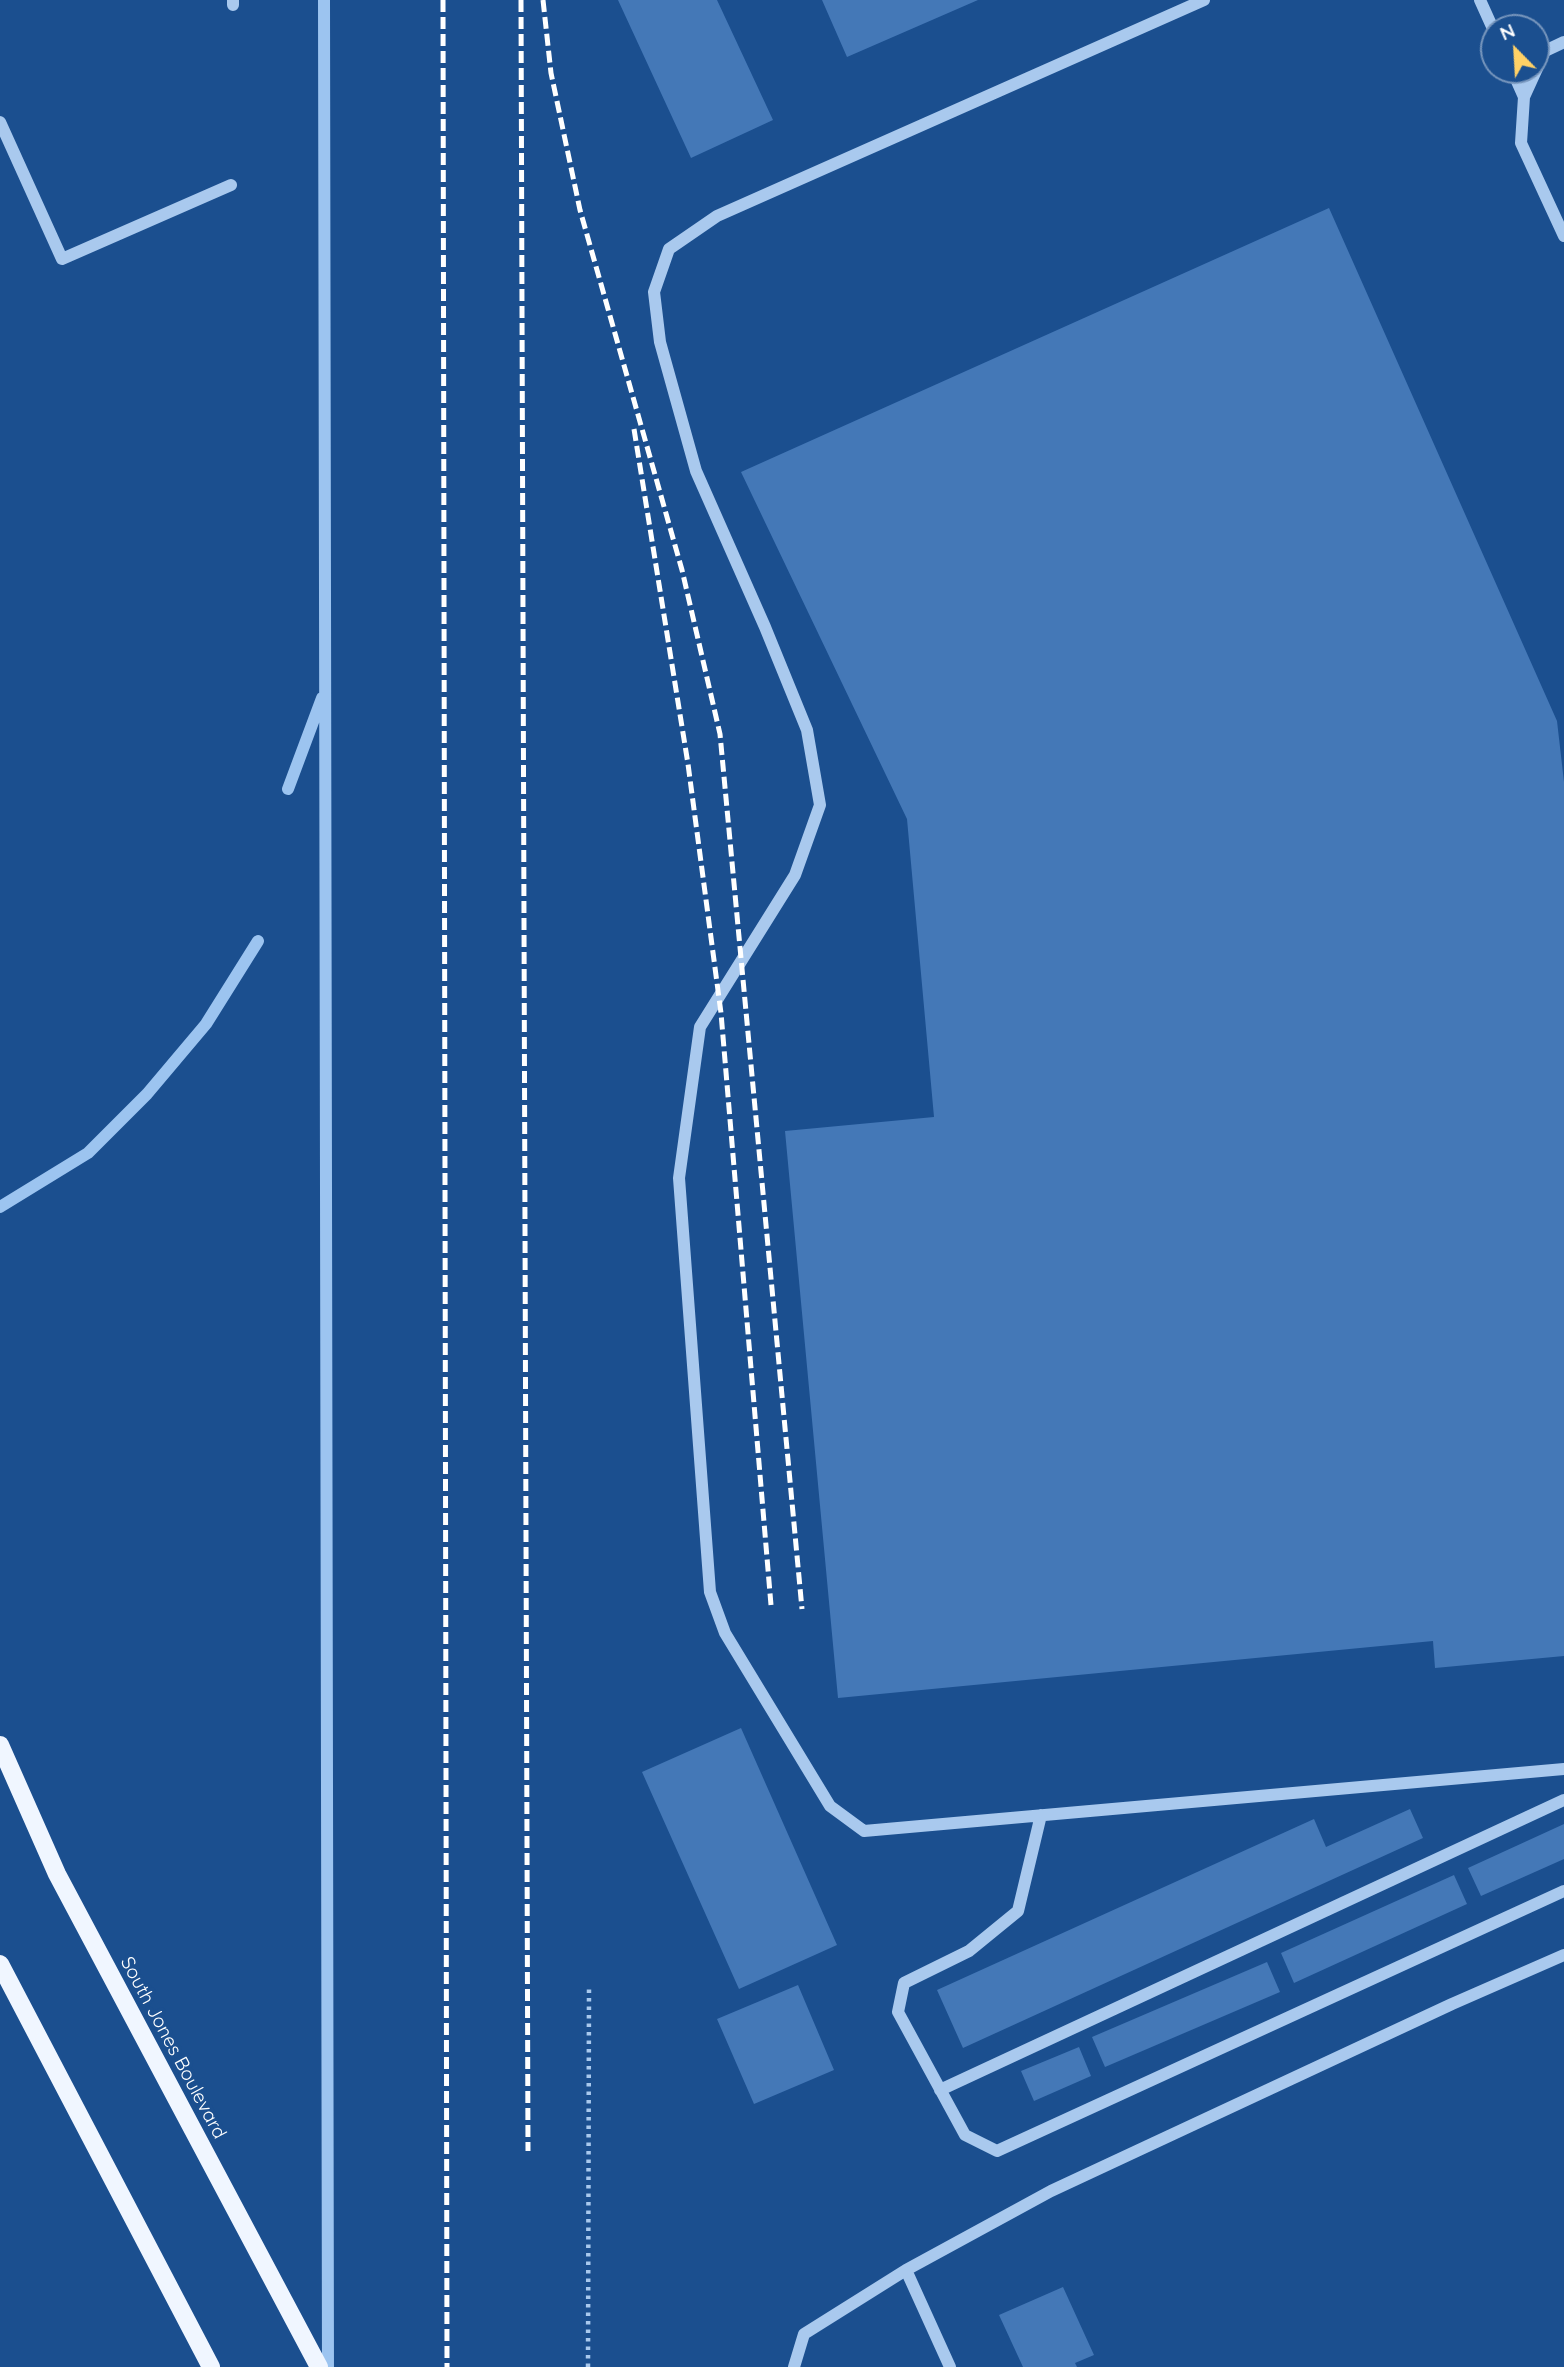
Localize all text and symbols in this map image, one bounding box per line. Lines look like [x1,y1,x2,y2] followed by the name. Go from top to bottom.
[1480,14,1550,84] north arrow
[1496,18,1519,45] text: N
[115,1953,231,2143] street label: South Jones Boulevard

